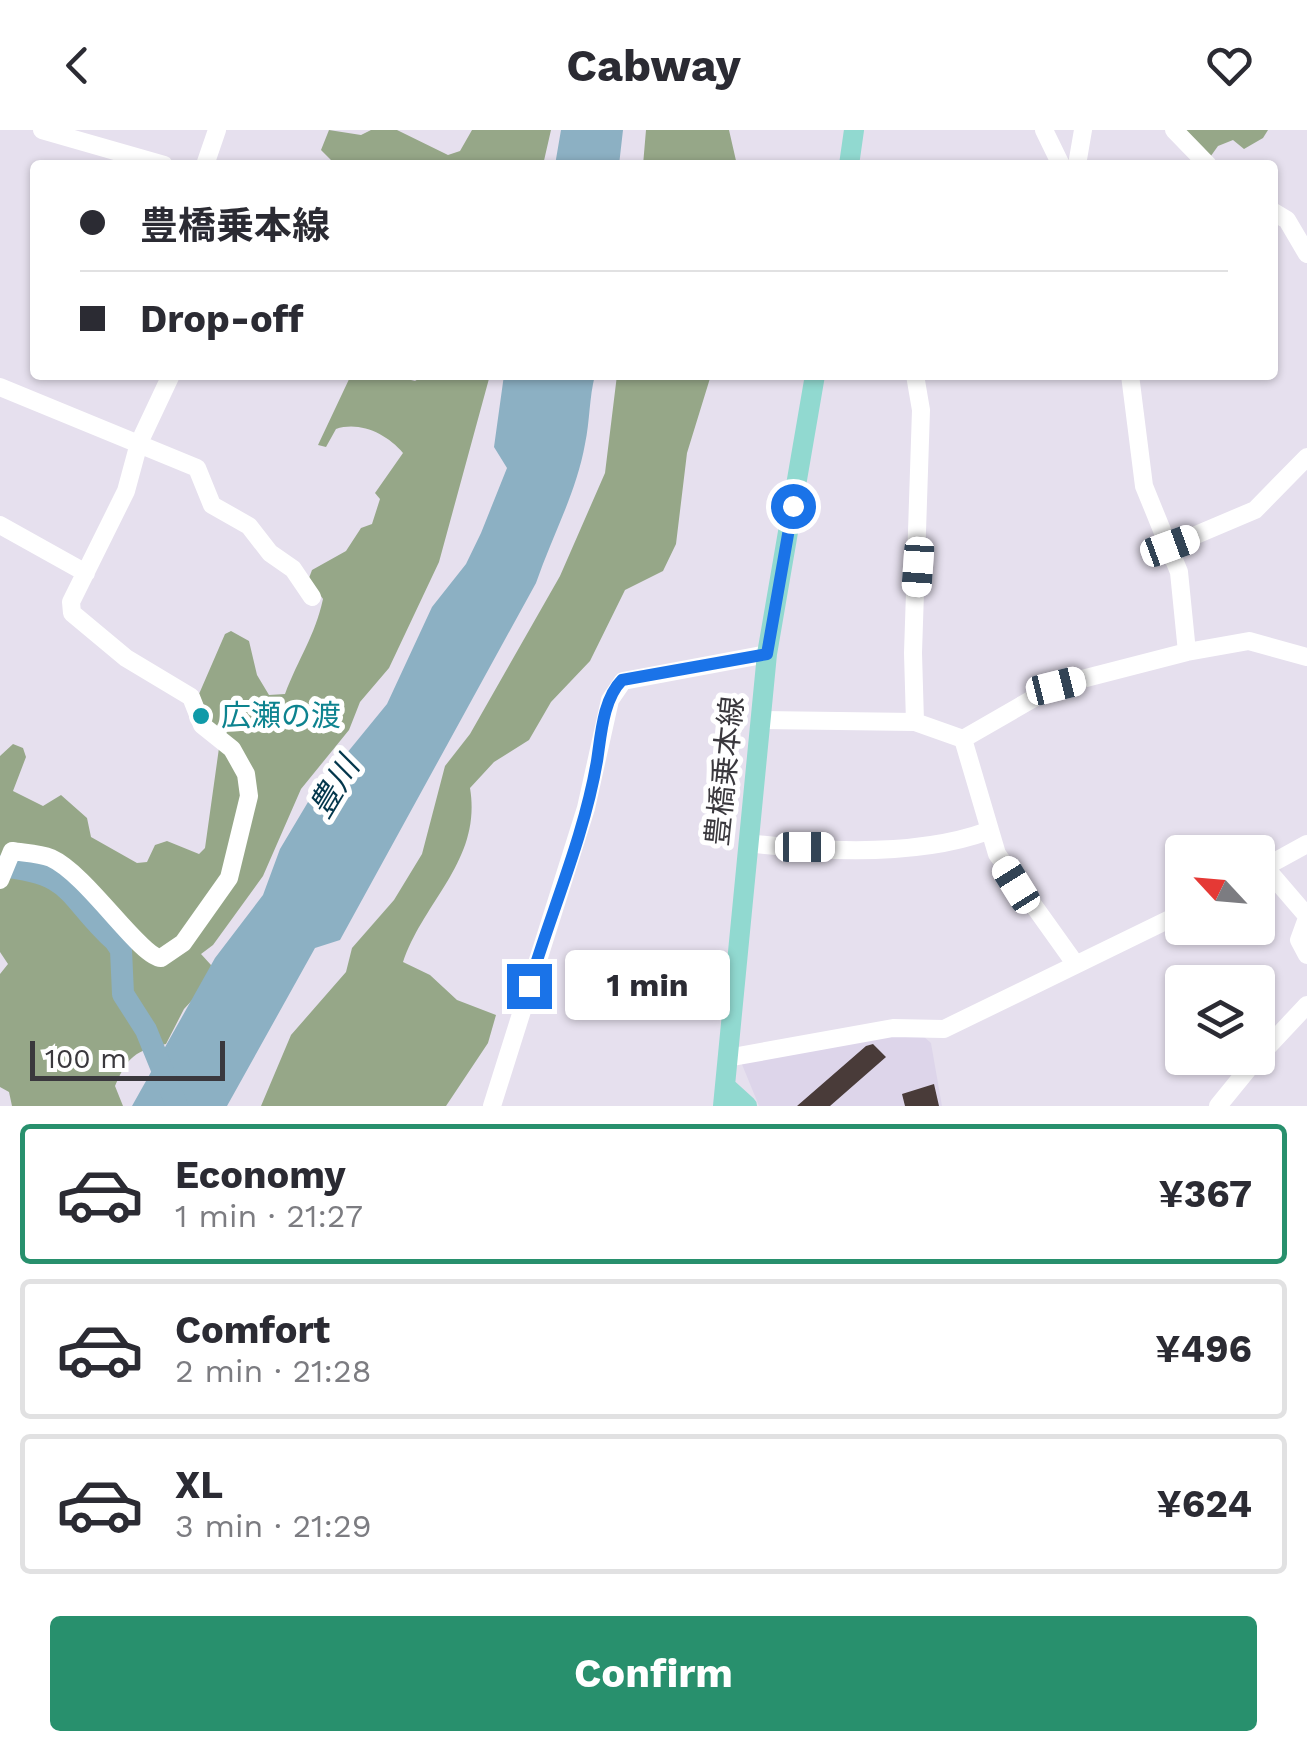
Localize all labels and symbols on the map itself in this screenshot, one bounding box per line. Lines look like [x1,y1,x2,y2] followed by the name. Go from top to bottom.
[771,484,816,529] route start
[1137,522,1203,570] car
[901,536,935,598] car
[1023,664,1089,708] car
[699,695,750,847] street label: 豊橋乗本線
[221,698,341,733] place label: 広瀬の渡
[190,705,212,727] marker: 広瀬の渡
[301,747,368,824] water label: 豊川
[775,832,835,862] car
[1165,835,1275,945] north arrow
[987,852,1045,918] car
[564,951,729,1021] callout: 1 min
[507,964,552,1009] route end
[30,1036,225,1080] scale bar

